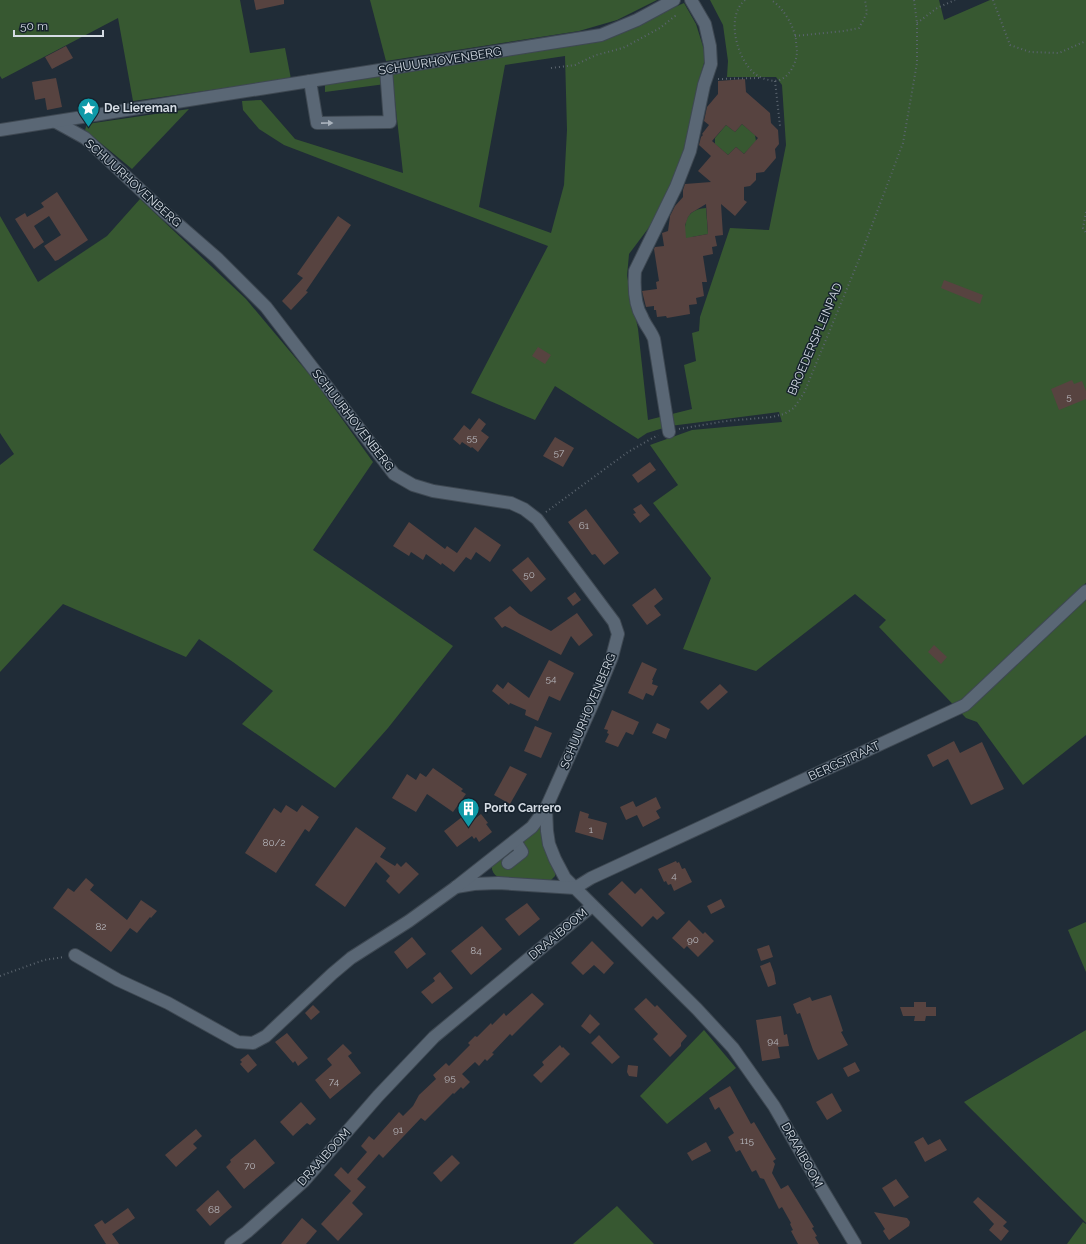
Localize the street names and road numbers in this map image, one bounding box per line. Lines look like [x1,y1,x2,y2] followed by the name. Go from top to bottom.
[378,44,502,78] street label: SCHUURHOVENBERG
[82,136,184,230] street label: SCHUURHOVENBERG
[785,280,845,397] street label: BROEDERSPLEINPAD
[309,367,397,473] street label: SCHUURHOVENBERG
[557,651,619,771] street label: SCHUURHOVENBERG
[806,738,882,784] street label: BERGSTRAAT
[526,905,590,963] street label: DRAAIBOOM
[778,1120,826,1190] street label: DRAAIBOOM
[295,1126,353,1188] street label: DRAAIBOOM

